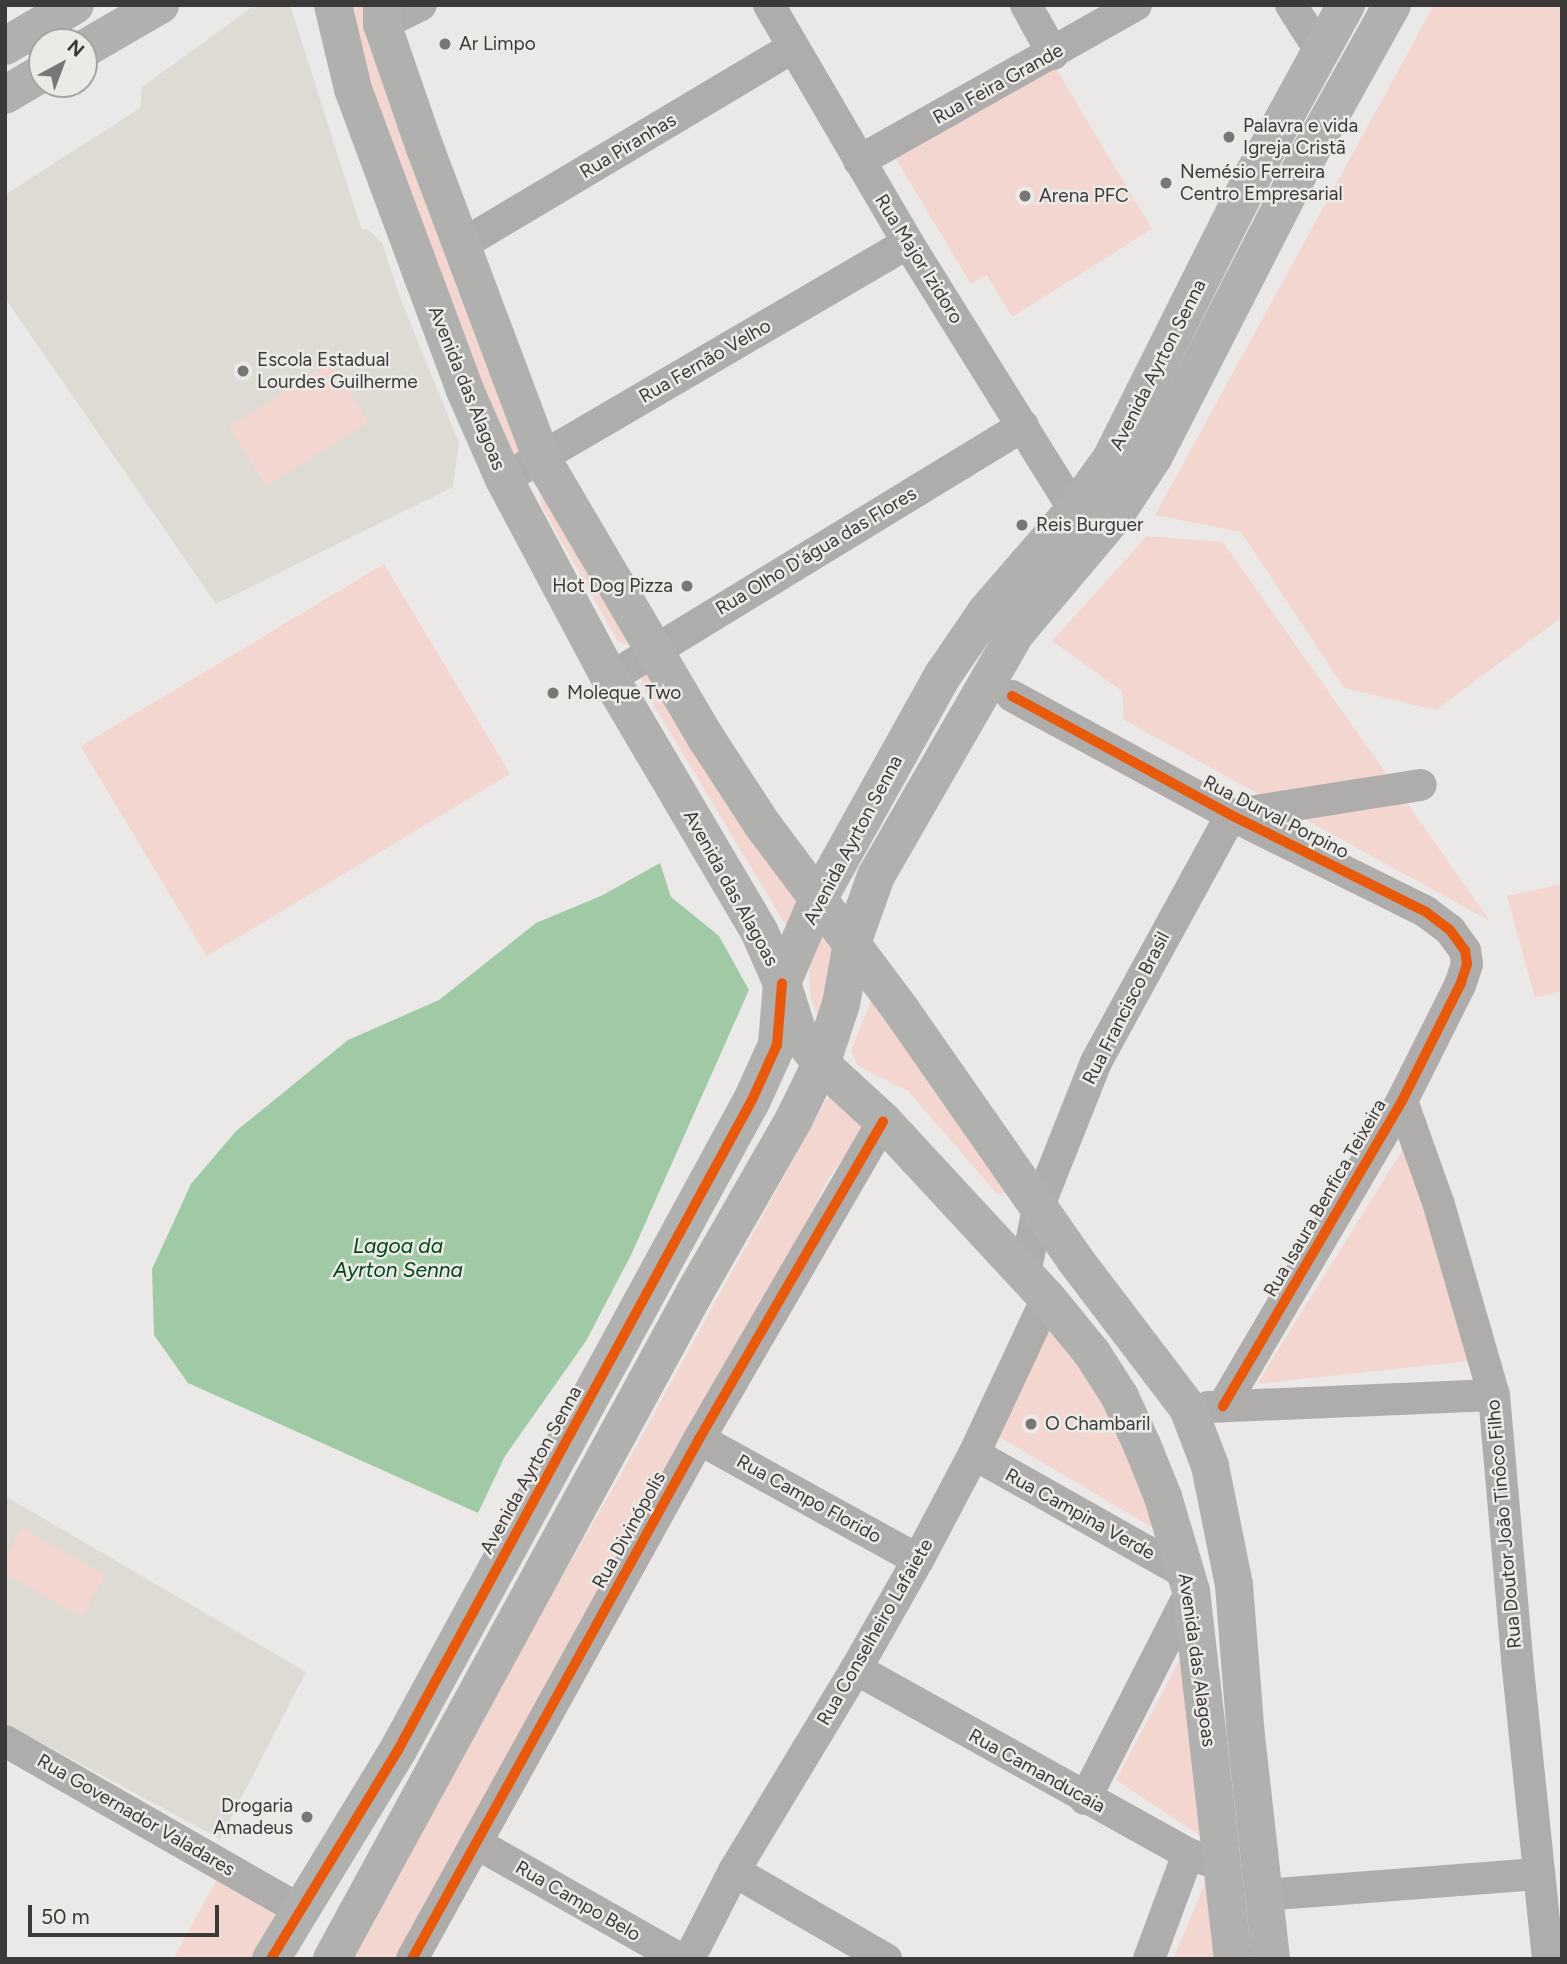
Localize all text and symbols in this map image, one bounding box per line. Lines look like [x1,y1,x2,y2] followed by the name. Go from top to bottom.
[28,28,98,98] north arrow
[459,33,536,55] place label: Ar Limpo
[63,35,89,62] text: N
[437,36,453,52] marker: Ar Limpo
[929,39,1067,129] street label: Rua Feira Grande
[576,108,680,184] street label: Rua Piranhas
[1243,115,1358,159] place label: Palavra e vida Igreja Cristã
[1221,129,1237,145] marker: Palavra e vida Igreja Cristã
[1180,161,1343,205] place label: Nemésio Ferreira Centro Empresarial
[1158,175,1174,191] marker: Nemésio Ferreira Centro Empresarial
[1039,185,1129,207] place label: Arena PFC
[1017,188,1033,204] marker: Arena PFC
[870,190,968,328] street label: Rua Major Izidoro
[1105,276,1211,454] street label: Avenida Ayrton Senna
[424,303,510,473] street label: Avenida das Alagoas
[635,314,775,408] street label: Rua Fernão Velho
[257,349,418,393] place label: Escola Estadual Lourdes Guilherme
[235,363,251,379] marker: Escola Estadual Lourdes Guilherme
[711,482,921,620] street label: Rua Olho D'água das Flores
[1036,514,1143,536] place label: Reis Burguer
[1014,517,1030,533] marker: Reis Burguer
[552,575,673,597] place label: Hot Dog Pizza
[679,578,695,594] marker: Hot Dog Pizza
[567,682,681,704] place label: Moleque Two
[545,685,561,701] marker: Moleque Two
[799,751,907,929] street label: Avenida Ayrton Senna
[1199,770,1353,864] street label: Rua Durval Porpino
[679,806,783,970] street label: Avenida das Alagoas
[1078,928,1174,1088] street label: Rua Francisco Brasil
[1259,1095,1391,1301] street label: Rua Isaura Benfica Teixeira
[333,1233,463,1283] water label: Lagoa da Ayrton Senna
[475,1382,587,1558] street label: Avenida Ayrton Senna
[1482,1398,1526,1650] street label: Rua Doutor João Tinôco Filho
[1045,1413,1150,1435] place label: O Chambaril
[1023,1416,1039,1432] marker: O Chambaril
[733,1450,885,1548] street label: Rua Campo Florido
[1001,1463,1159,1565] street label: Rua Campina Verde
[588,1468,670,1592] street label: Rua Divinópolis
[812,1535,938,1729] street label: Rua Conselheiro Lafaiete
[1174,1572,1220,1748] street label: Avenida das Alagoas
[965,1724,1109,1818] street label: Rua Camanducaia
[33,1749,239,1881] street label: Rua Governador Valadares
[213,1795,293,1839] place label: Drogaria Amadeus
[299,1809,315,1825] marker: Drogaria Amadeus
[511,1856,645,1946] street label: Rua Campo Belo
[32,1890,222,1934] scale bar
[41,1904,90,1929] text: 50 m

